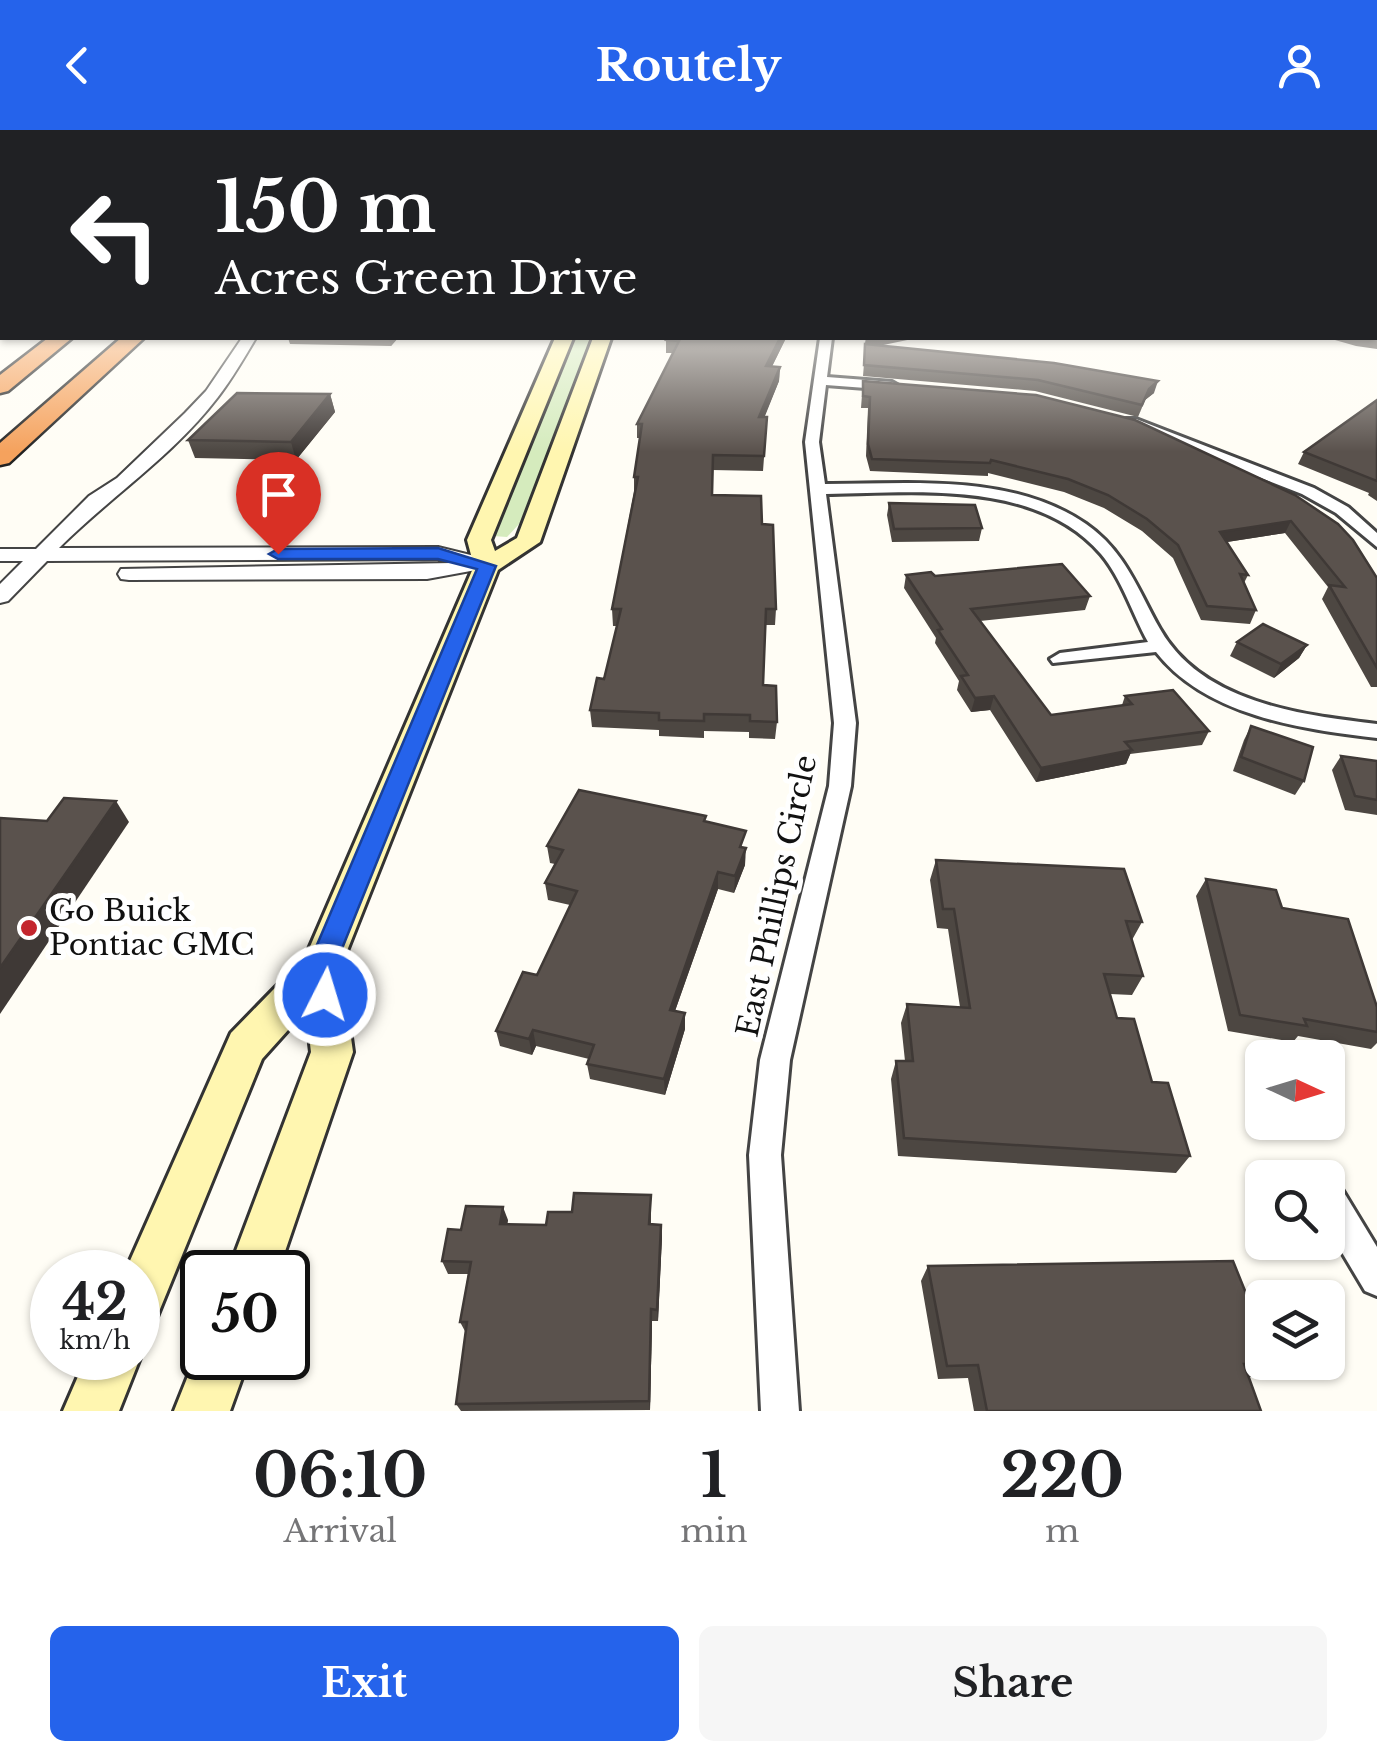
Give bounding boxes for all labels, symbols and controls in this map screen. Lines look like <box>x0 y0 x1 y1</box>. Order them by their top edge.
text: Routely <box>596 37 781 93</box>
icon: back <box>50 38 105 93</box>
icon: person <box>1272 38 1327 93</box>
text: 150 m <box>215 164 436 251</box>
icon: left <box>50 170 180 300</box>
text: Acres Green Drive <box>215 250 637 306</box>
pin <box>236 452 321 555</box>
icon: arrive <box>251 467 306 522</box>
street label: East Phillips Circle <box>729 752 824 1040</box>
place label: Go Buick Pontiac GMC <box>49 892 254 963</box>
marker: Go Buick Pontiac GMC <box>18 917 40 939</box>
position arrow <box>273 943 377 1047</box>
north arrow <box>1245 1040 1345 1140</box>
map controls <box>1245 1040 1345 1380</box>
button: search <box>1245 1160 1345 1260</box>
speed limit sign: 50 <box>180 1250 310 1380</box>
text: 42 <box>62 1271 128 1334</box>
button: layers <box>1245 1280 1345 1380</box>
text: km/h <box>60 1325 130 1356</box>
text: 06:10 <box>253 1439 427 1513</box>
text: 1 <box>701 1439 727 1513</box>
text: 220 <box>1001 1439 1124 1513</box>
text: Arrival <box>283 1511 397 1551</box>
text: min <box>680 1511 748 1551</box>
text: m <box>1045 1511 1079 1551</box>
button: Exit <box>50 1626 679 1741</box>
button: Share <box>699 1626 1327 1741</box>

